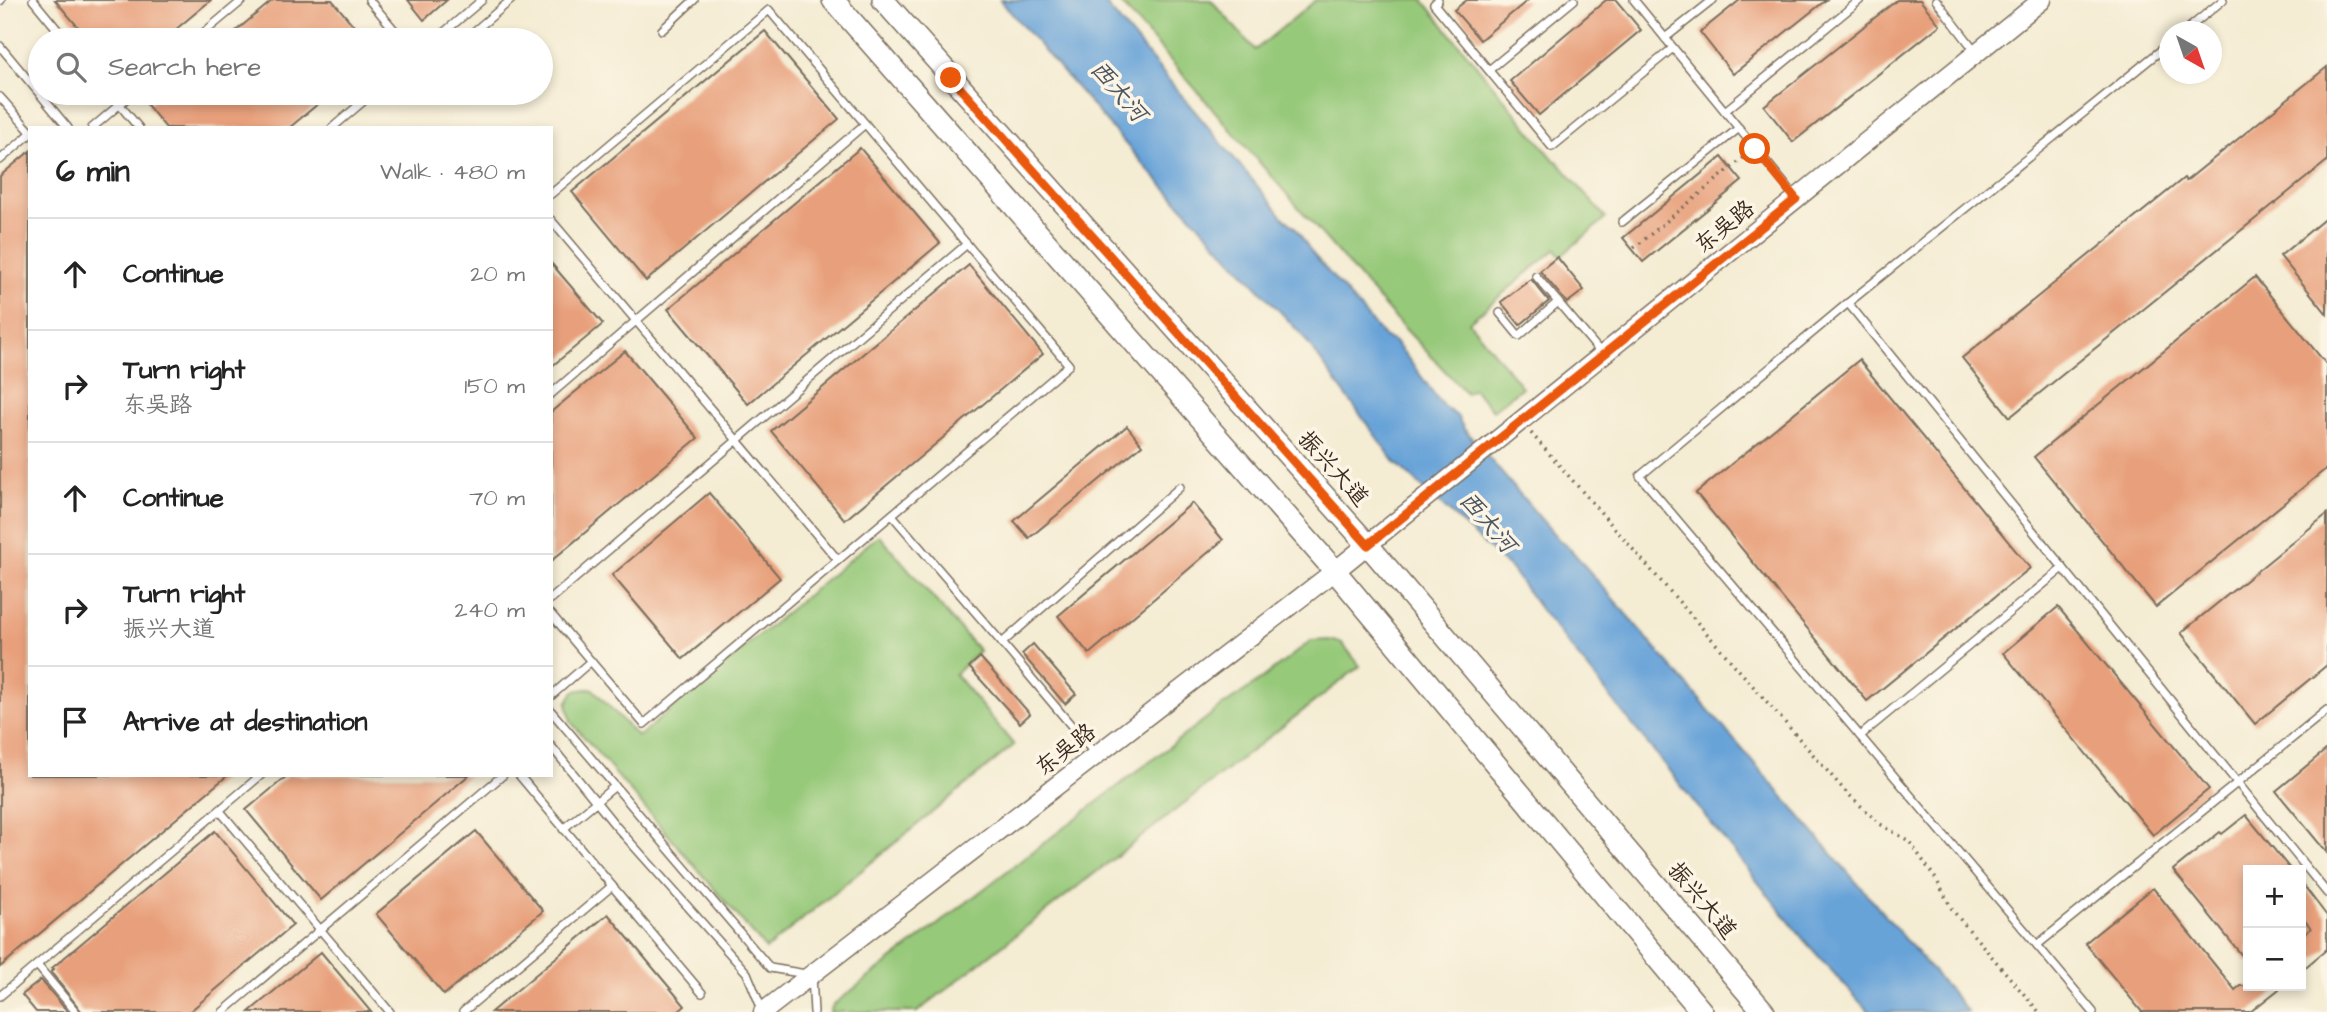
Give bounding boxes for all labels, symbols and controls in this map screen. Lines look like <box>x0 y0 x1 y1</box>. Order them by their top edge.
north arrow <box>2159 21 2222 84</box>
search box <box>28 28 553 105</box>
icon: search <box>52 48 90 86</box>
text: Search here <box>108 49 261 85</box>
water label: 西大河 <box>1082 53 1157 133</box>
route end <box>935 62 966 93</box>
route start <box>1739 133 1770 164</box>
text: 6 min <box>56 151 130 193</box>
text: Walk · 480 m <box>380 156 525 188</box>
street label: 东吴路 <box>1688 193 1762 261</box>
icon: ahead <box>56 255 94 293</box>
text: Continue <box>123 256 224 292</box>
text: 20 m <box>470 258 525 290</box>
text: Turn right <box>123 352 245 388</box>
icon: right <box>56 367 94 405</box>
text: 150 m <box>464 370 525 402</box>
text: 东吴路 <box>123 389 192 421</box>
street label: 振兴大道 <box>1291 424 1376 514</box>
icon: ahead <box>56 479 94 517</box>
text: Continue <box>123 480 224 516</box>
text: 70 m <box>469 482 525 514</box>
water label: 西大河 <box>1451 484 1526 564</box>
text: Turn right <box>123 576 245 612</box>
icon: right <box>56 591 94 629</box>
text: 240 m <box>455 594 525 626</box>
text: 振兴大道 <box>123 613 215 645</box>
icon: arrive <box>56 703 94 741</box>
text: Arrive at destination <box>123 704 368 740</box>
street label: 东吴路 <box>1029 716 1103 784</box>
street label: 振兴大道 <box>1660 855 1744 946</box>
map controls <box>2243 865 2306 991</box>
button: + <box>2243 865 2306 928</box>
button: − <box>2243 928 2306 991</box>

